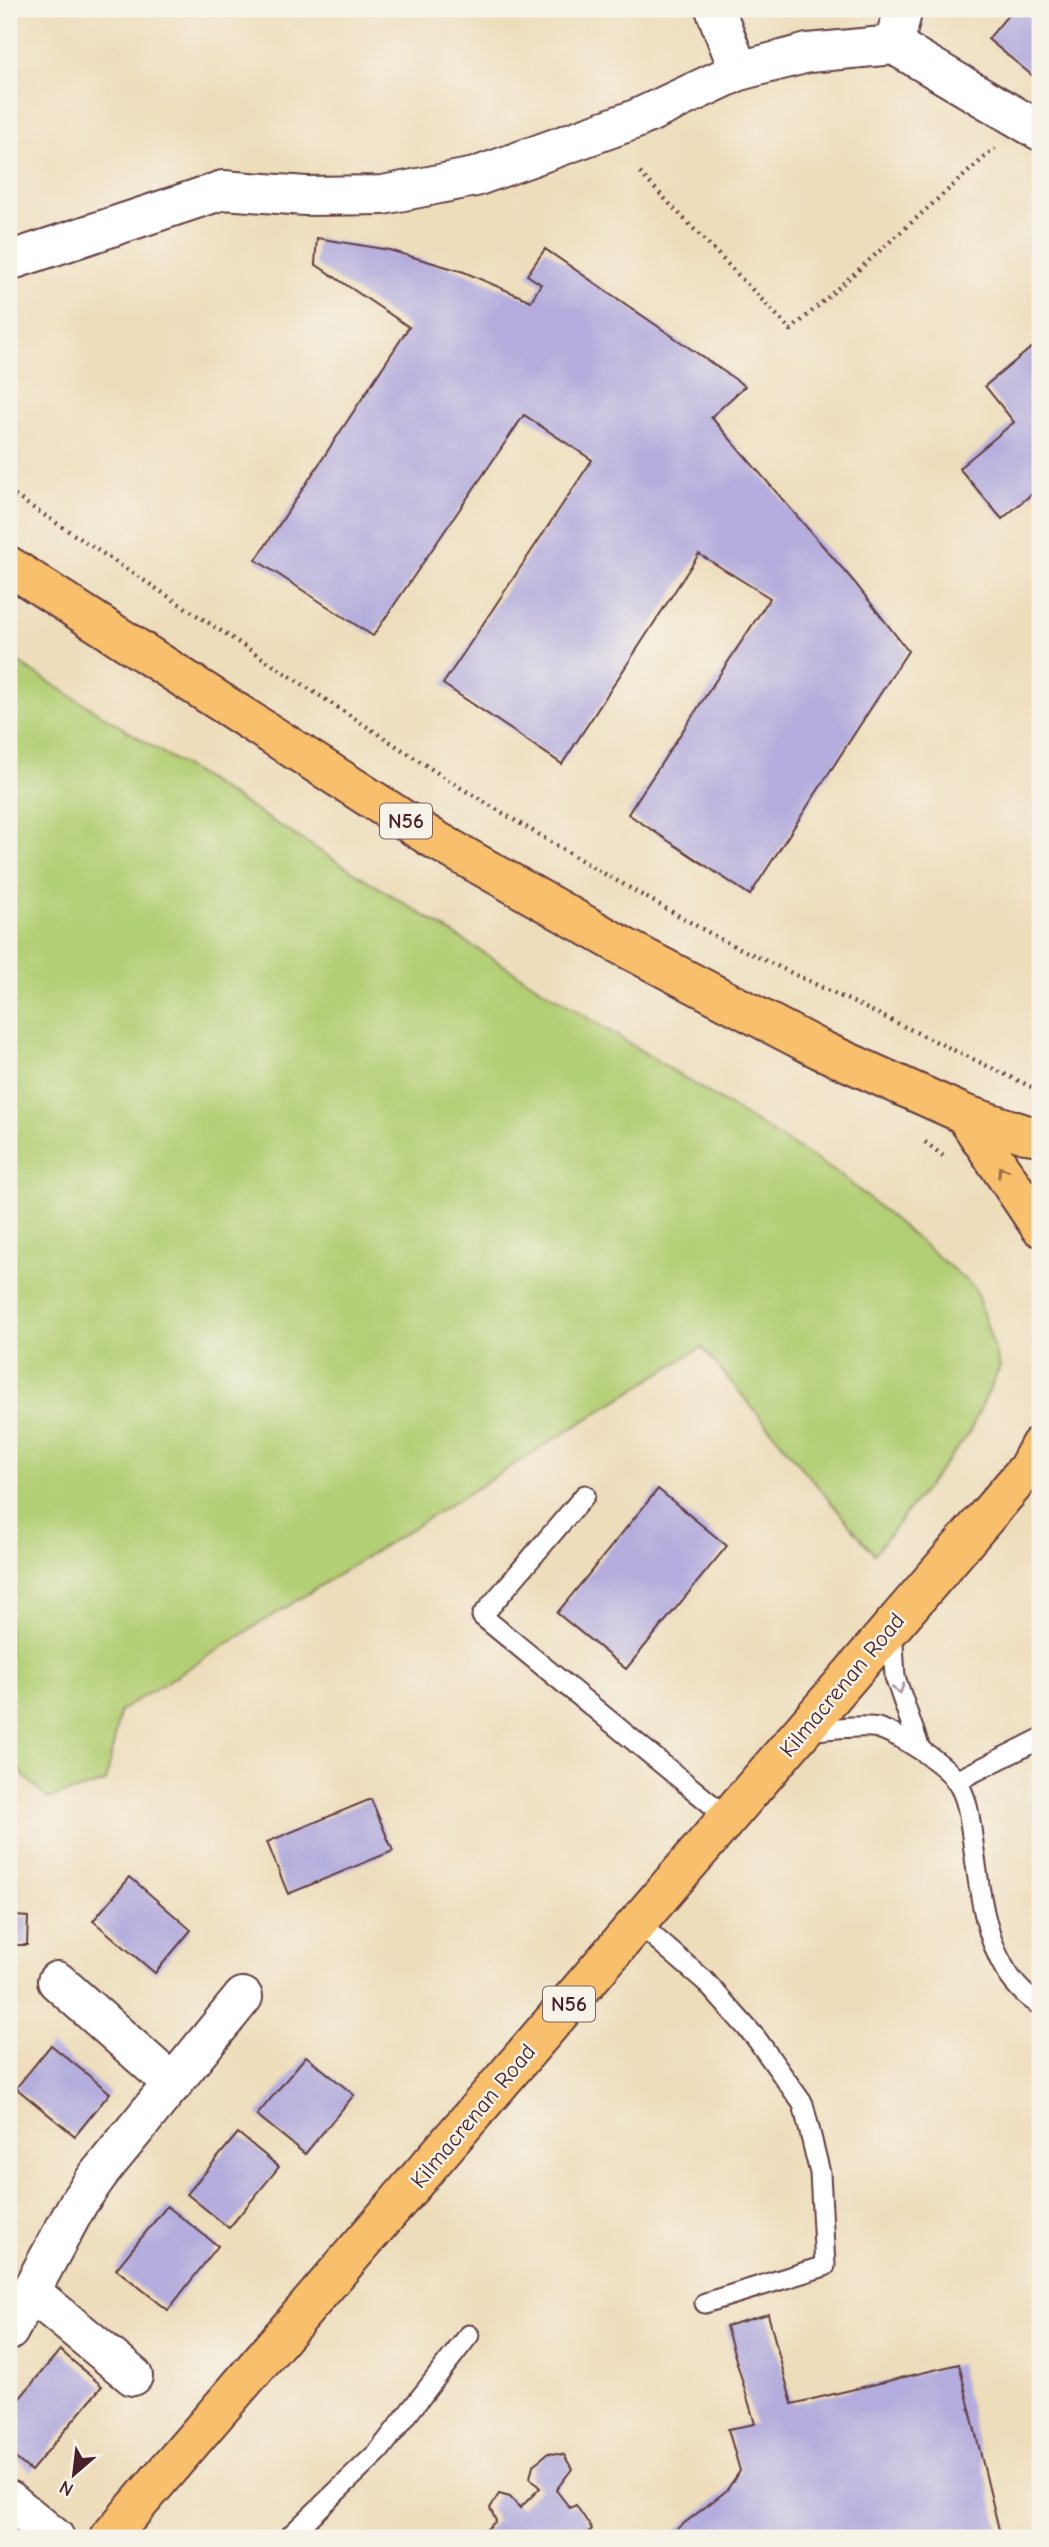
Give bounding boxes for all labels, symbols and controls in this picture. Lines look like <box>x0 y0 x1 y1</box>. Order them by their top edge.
road number: N56 <box>380 804 432 838</box>
one-way arrow <box>997 1165 1010 1178</box>
street label: Kilmacrenan Road <box>774 1607 910 1763</box>
one-way arrow <box>891 1683 906 1695</box>
road number: N56 <box>543 1986 595 2022</box>
street label: Kilmacrenan Road <box>405 2038 541 2194</box>
north arrow <box>38 2438 108 2508</box>
text: N <box>56 2476 77 2501</box>

